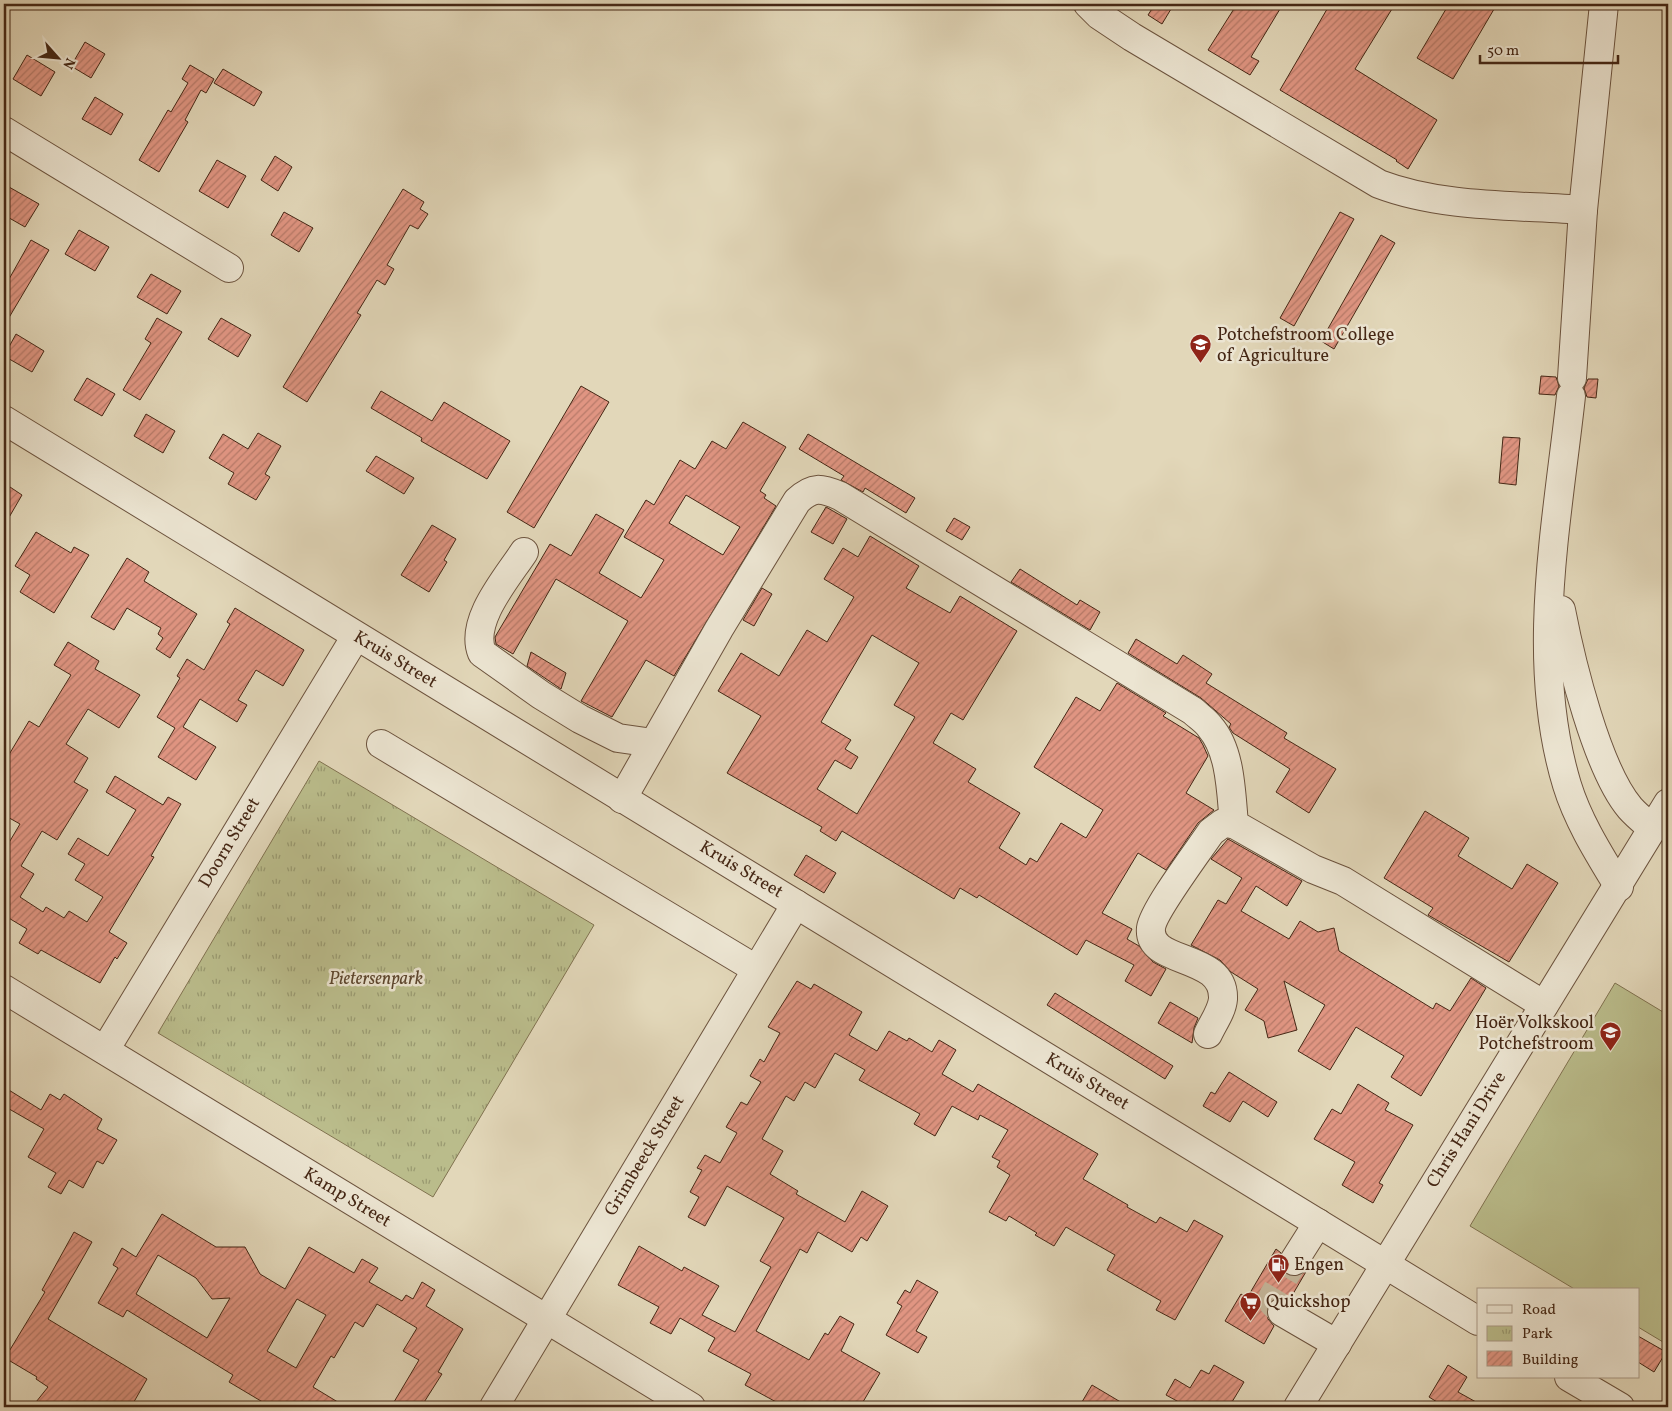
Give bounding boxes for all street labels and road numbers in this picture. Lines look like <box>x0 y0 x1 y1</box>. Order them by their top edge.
street label: Kruis Street <box>348 625 442 695</box>
street label: Doorn Street <box>193 793 267 893</box>
street label: Kruis Street <box>694 835 788 905</box>
street label: Kruis Street <box>1040 1047 1134 1117</box>
street label: Chris Hani Drive <box>1421 1067 1513 1193</box>
street label: Grimbeeck Street <box>599 1091 691 1221</box>
street label: Kamp Street <box>298 1162 396 1234</box>

